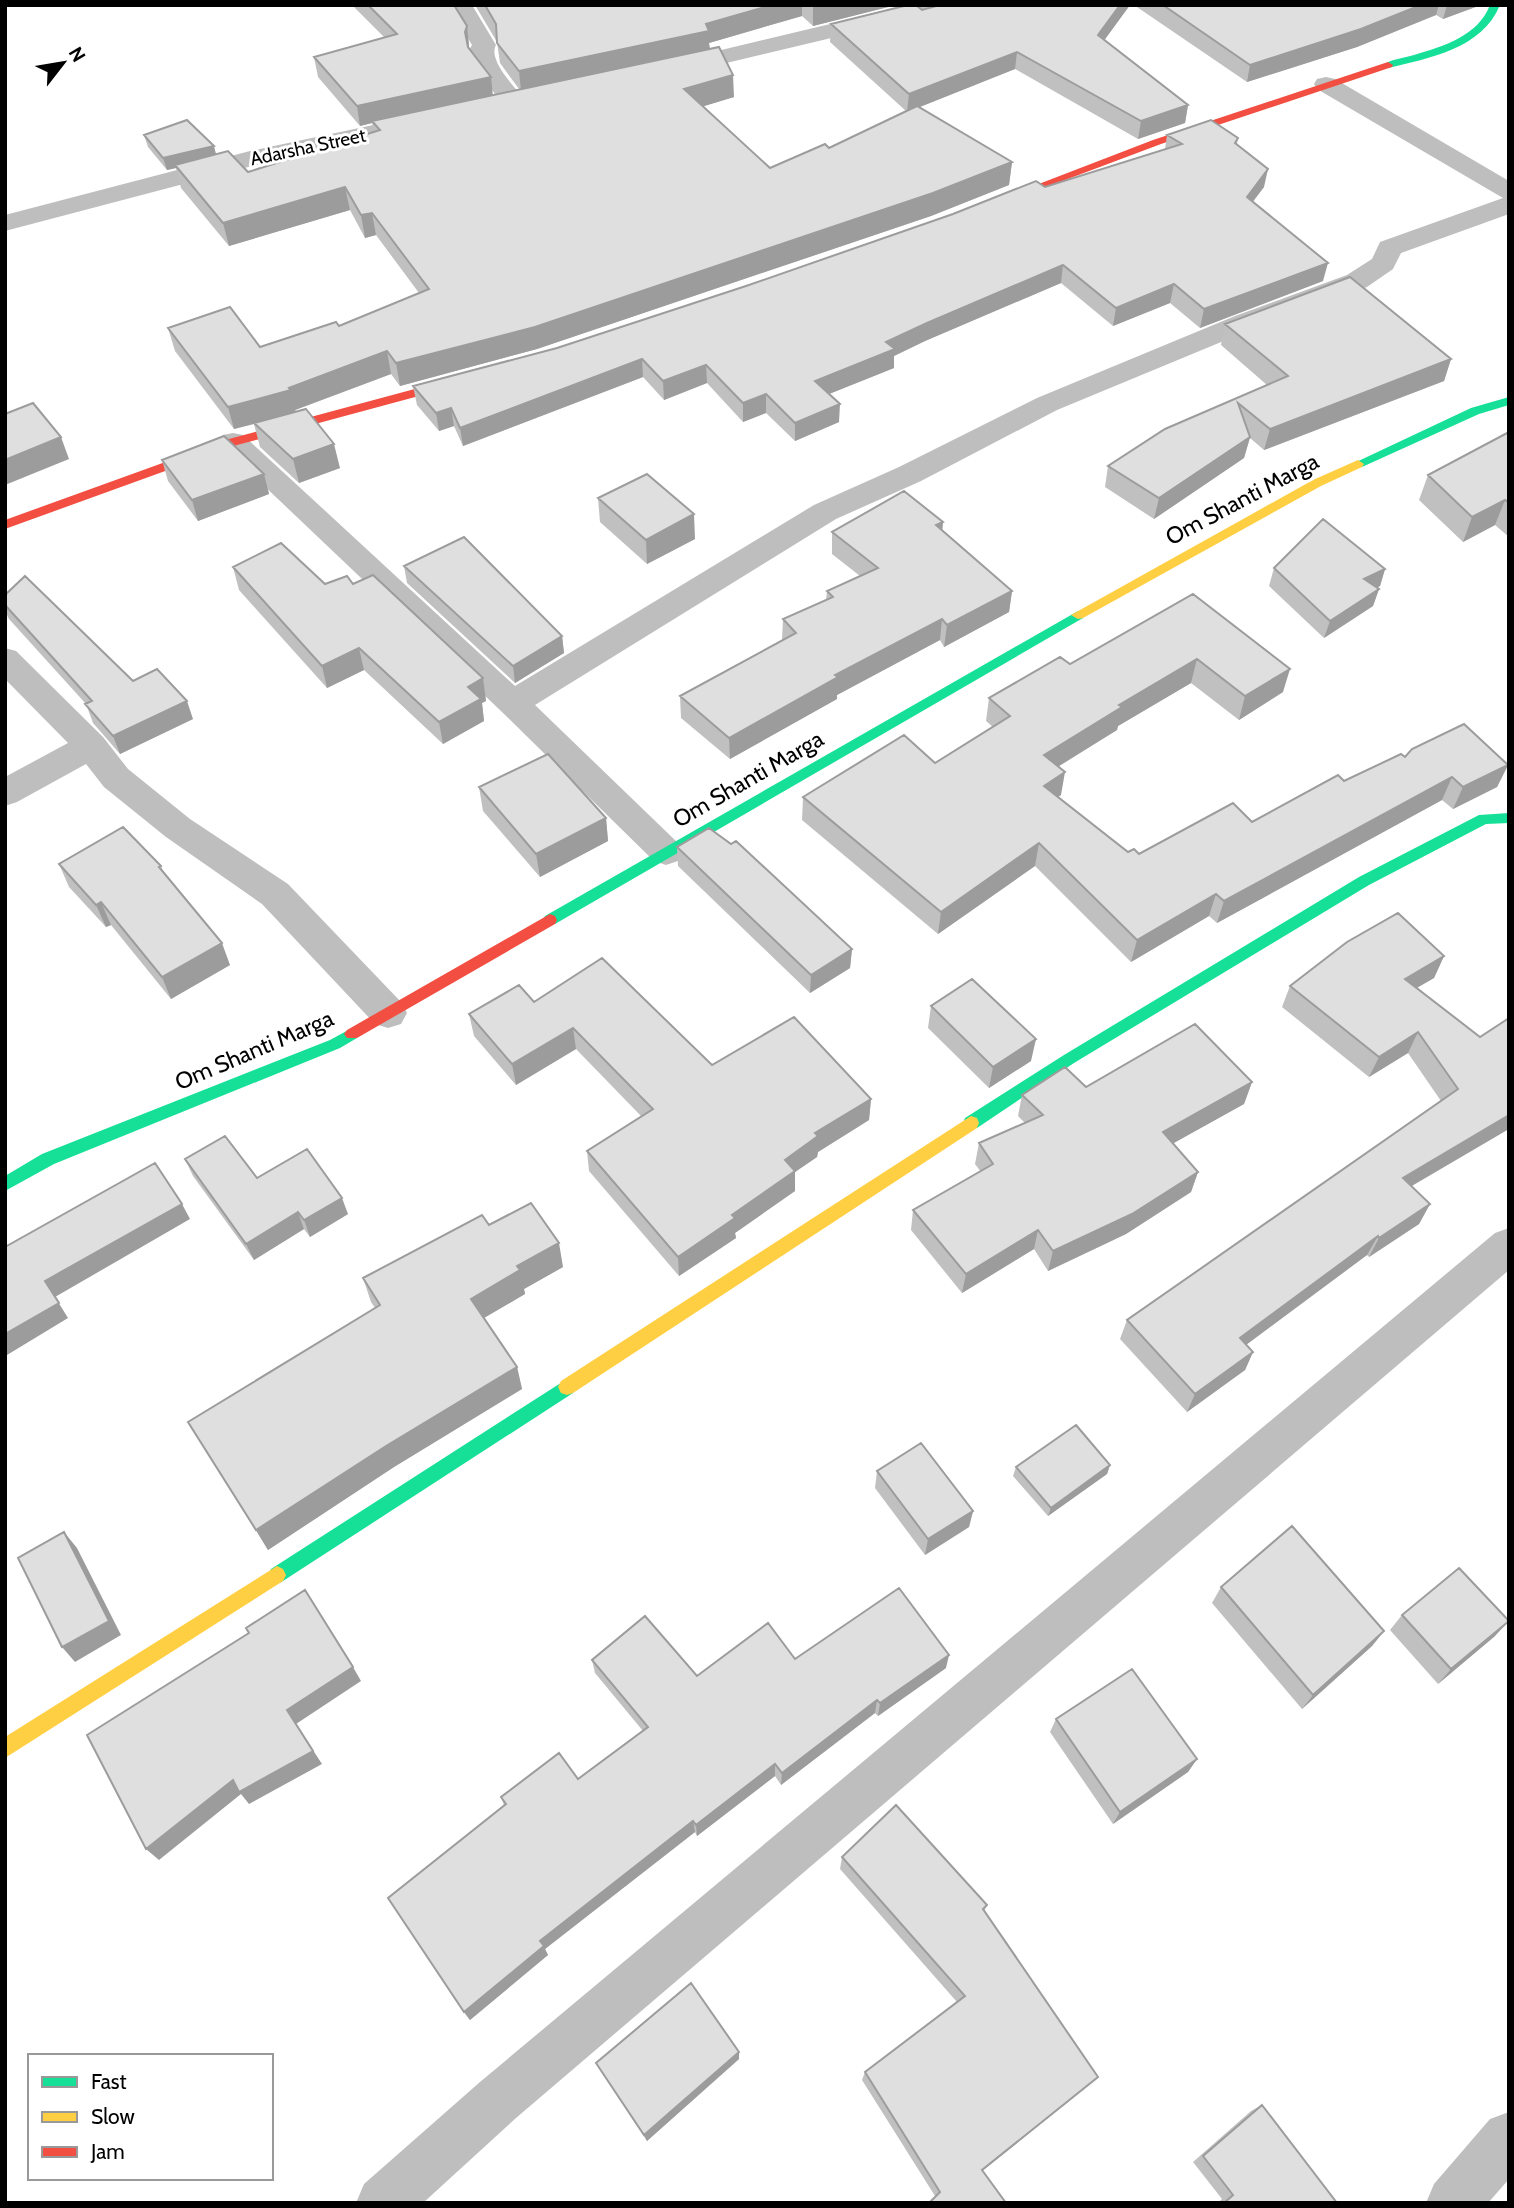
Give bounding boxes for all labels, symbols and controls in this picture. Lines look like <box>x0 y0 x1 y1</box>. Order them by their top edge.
north arrow <box>28 28 98 98</box>
text: N <box>64 43 90 66</box>
street label: Adarsha Street <box>248 123 368 170</box>
street label: Om Shanti Marga <box>1161 447 1323 551</box>
street label: Om Shanti Marga <box>668 725 828 833</box>
street label: Om Shanti Marga <box>171 1004 337 1096</box>
legend <box>28 2054 273 2180</box>
text: Fast <box>91 2069 127 2094</box>
text: Slow <box>91 2104 135 2129</box>
text: Jam <box>90 2139 125 2164</box>

